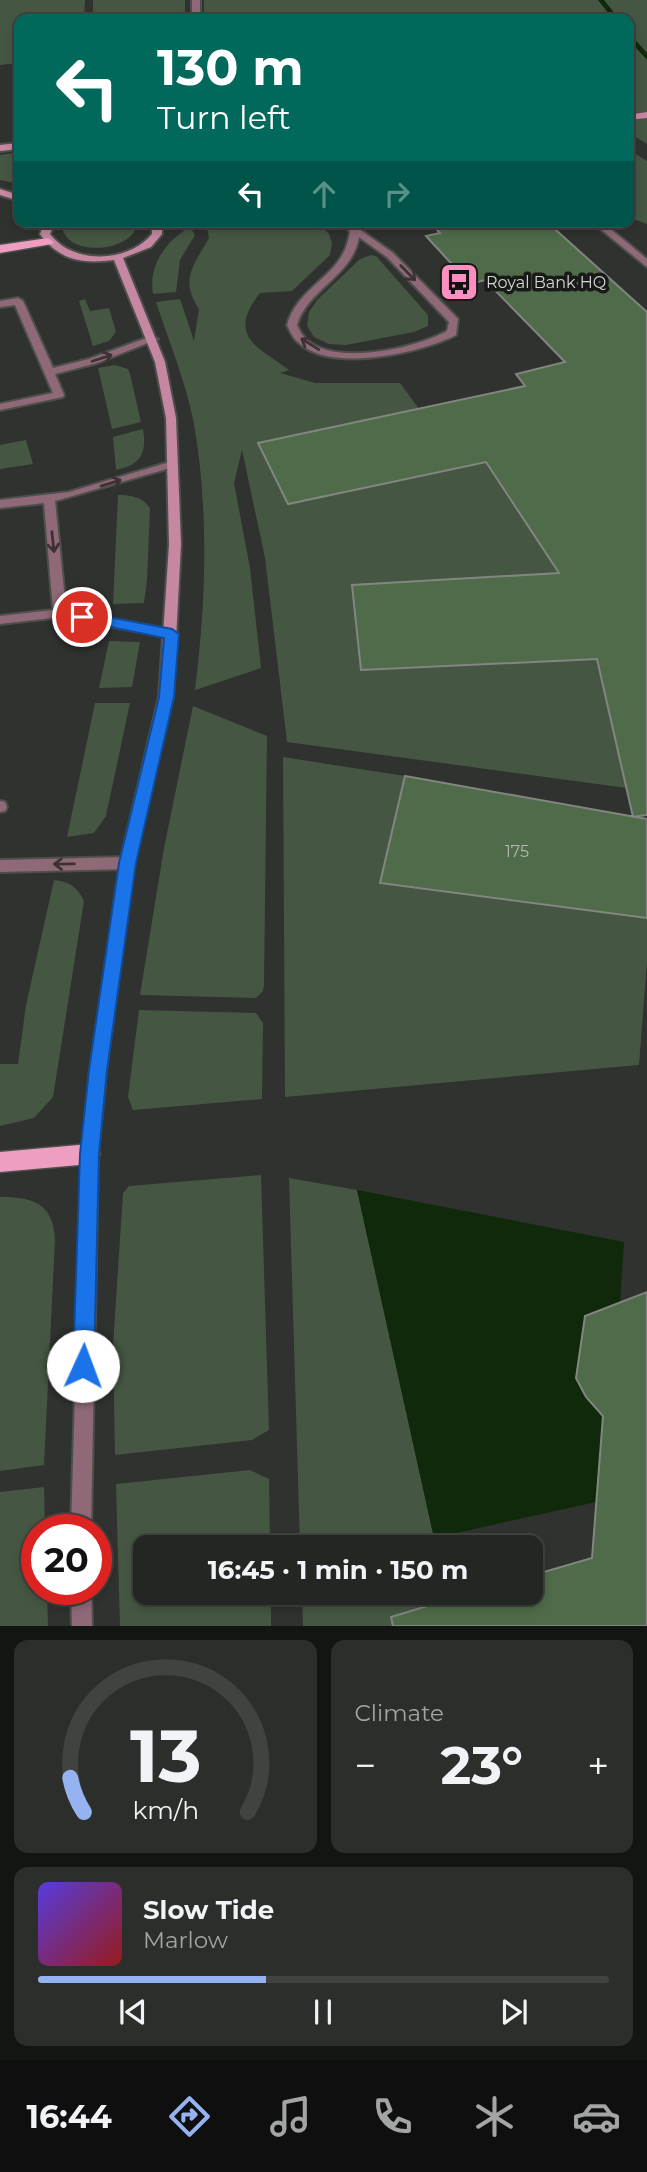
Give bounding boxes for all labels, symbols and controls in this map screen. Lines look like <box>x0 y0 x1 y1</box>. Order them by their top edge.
text: 130 m <box>157 38 304 97</box>
icon: left <box>42 42 133 133</box>
text: Turn left <box>157 98 291 137</box>
icon: left <box>232 175 270 213</box>
icon: ahead <box>305 175 343 213</box>
icon: right <box>378 175 416 213</box>
bus stop icon: Royal Bank HQ <box>438 261 480 303</box>
one-way arrow <box>399 265 416 282</box>
place label: Royal Bank HQ <box>486 273 607 292</box>
one-way arrow <box>300 336 320 350</box>
one-way arrow <box>91 351 113 363</box>
one-way arrow <box>100 475 122 488</box>
one-way arrow <box>47 530 60 553</box>
pin <box>52 587 112 647</box>
icon: arrive <box>63 598 101 636</box>
house number: 175 <box>505 842 529 861</box>
one-way arrow <box>52 858 75 871</box>
position arrow <box>46 1329 120 1403</box>
speed limit sign: 20 <box>21 1514 112 1605</box>
text: 16:45 · 1 min · 150 m <box>208 1554 468 1586</box>
text: Climate <box>355 1699 444 1727</box>
text: 13 <box>129 1713 201 1801</box>
text: 23° <box>441 1734 523 1797</box>
text: − <box>355 1742 376 1789</box>
text: + <box>587 1742 609 1789</box>
text: km/h <box>132 1795 199 1825</box>
text: Slow Tide <box>143 1894 274 1926</box>
text: Marlow <box>143 1926 228 1954</box>
icon: previous <box>114 1993 152 2031</box>
icon: pause <box>304 1993 342 2031</box>
icon: next <box>495 1993 533 2031</box>
icon: directions <box>165 2092 214 2141</box>
icon: music <box>266 2092 315 2141</box>
icon: phone <box>368 2092 417 2141</box>
icon: climate <box>470 2092 519 2141</box>
icon: car <box>572 2092 621 2141</box>
text: 16:44 <box>26 2097 112 2136</box>

